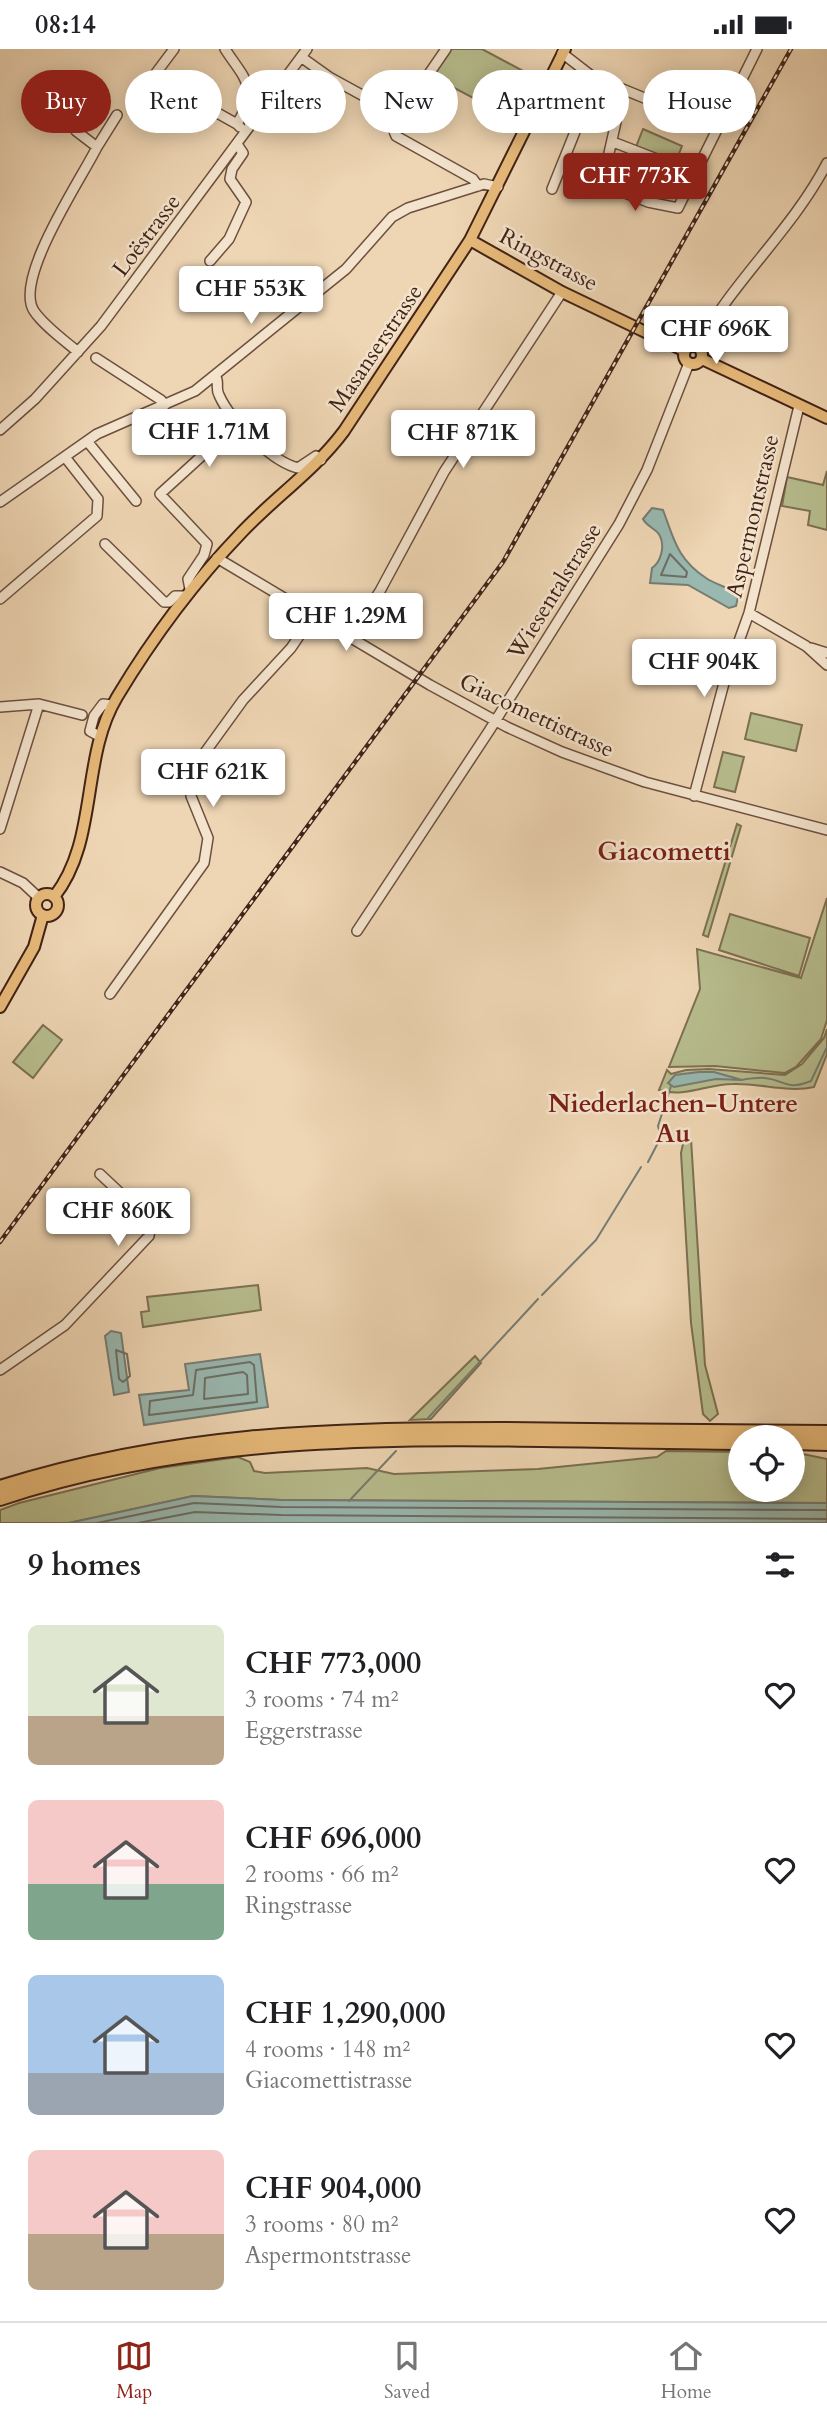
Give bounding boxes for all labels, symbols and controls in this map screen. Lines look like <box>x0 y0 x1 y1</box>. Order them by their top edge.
text: 08:14 <box>35 7 96 42</box>
chip: Buy <box>21 70 111 133</box>
chip: Rent <box>125 70 222 133</box>
chip: Filters <box>236 70 346 133</box>
chip: New <box>360 70 458 133</box>
chip: Apartment <box>472 70 629 133</box>
chip: House <box>643 70 756 133</box>
pin: CHF 773K <box>563 153 707 213</box>
text: CHF 773K <box>579 160 691 191</box>
street label: Loëstrasse <box>105 188 188 283</box>
street label: Ringstrasse <box>494 221 604 298</box>
pin: CHF 553K <box>179 267 323 326</box>
text: CHF 553K <box>195 273 307 304</box>
street label: Masanserstrasse <box>321 278 430 418</box>
pin: CHF 696K <box>644 307 788 366</box>
text: CHF 696K <box>660 313 772 344</box>
pin: CHF 1.71M <box>129 409 289 469</box>
pin: CHF 871K <box>391 411 535 470</box>
text: CHF 1.71M <box>148 416 270 447</box>
text: CHF 871K <box>407 417 519 448</box>
street label: Aspermontstrasse <box>719 432 786 601</box>
street label: Wiesentalstrasse <box>499 517 609 666</box>
pin: CHF 1.29M <box>266 593 426 653</box>
text: CHF 1.29M <box>285 600 407 631</box>
pin: CHF 904K <box>632 639 776 699</box>
text: CHF 904K <box>648 646 760 677</box>
street label: Giacomettistrasse <box>454 666 619 765</box>
pin: CHF 621K <box>141 749 285 809</box>
text: CHF 621K <box>157 756 269 787</box>
district label: Giacometti <box>597 834 731 869</box>
district label: Niederlachen-Untere Au <box>548 1086 798 1151</box>
pin: CHF 860K <box>46 1189 190 1248</box>
text: CHF 860K <box>62 1195 174 1226</box>
map controls <box>728 1425 805 1502</box>
button: locate <box>728 1425 805 1502</box>
text: 9 homes <box>28 1545 141 1586</box>
icon: filters <box>761 1546 799 1584</box>
text: CHF 773,000 <box>245 1643 421 1684</box>
icon: home <box>84 1653 168 1737</box>
icon: heart <box>761 1676 799 1714</box>
text: 3 rooms · 74 m² <box>245 1684 398 1715</box>
text: Eggerstrasse <box>245 1715 363 1746</box>
text: CHF 696,000 <box>245 1818 421 1859</box>
icon: home <box>84 1828 168 1912</box>
icon: heart <box>761 1851 799 1889</box>
text: 2 rooms · 66 m² <box>245 1859 398 1890</box>
text: Ringstrasse <box>245 1890 353 1921</box>
text: CHF 1,290,000 <box>245 1993 446 2034</box>
icon: home <box>84 2003 168 2087</box>
icon: heart <box>761 2026 799 2064</box>
text: 4 rooms · 148 m² <box>245 2034 410 2065</box>
text: Giacomettistrasse <box>245 2065 413 2096</box>
text: CHF 904,000 <box>245 2168 421 2209</box>
icon: home <box>84 2178 168 2262</box>
icon: heart <box>761 2201 799 2239</box>
text: 3 rooms · 80 m² <box>245 2209 398 2240</box>
text: Aspermontstrasse <box>245 2240 411 2271</box>
tab: Map <box>115 2337 153 2405</box>
tab: Saved <box>384 2337 430 2405</box>
tab: Home <box>661 2337 712 2405</box>

